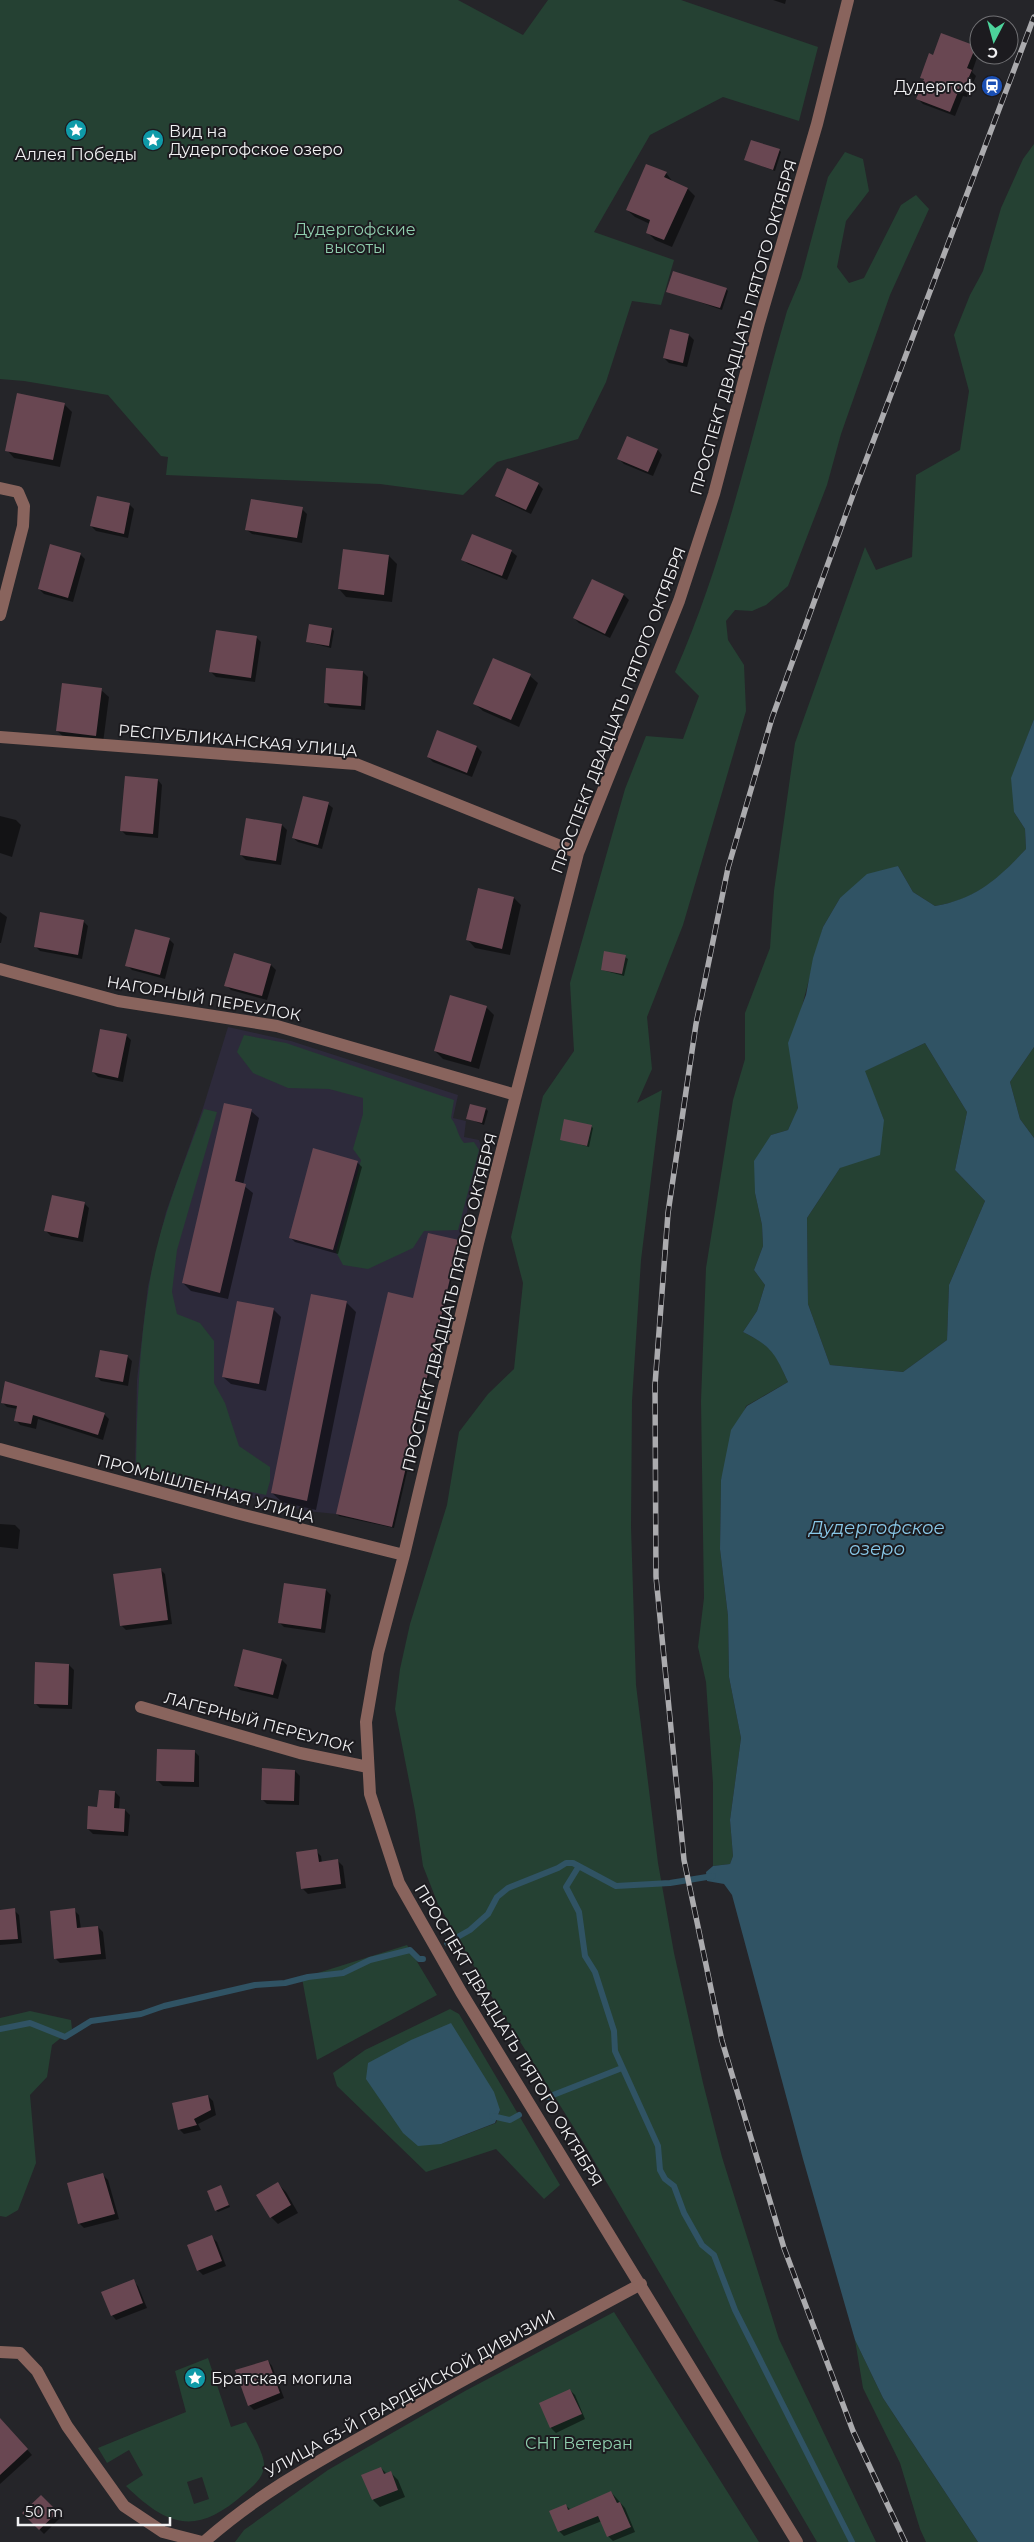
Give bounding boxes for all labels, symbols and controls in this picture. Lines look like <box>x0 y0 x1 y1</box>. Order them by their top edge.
north arrow <box>969 15 1019 65</box>
text: С <box>987 43 999 62</box>
station icon: Дудергоф <box>980 74 1004 98</box>
place label: Дудергоф <box>894 77 976 96</box>
place icon: Аллея Победы <box>64 118 88 142</box>
place label: Вид на Дудергофское озеро <box>169 122 343 159</box>
place icon: Вид на Дудергофское озеро <box>141 128 165 152</box>
place label: Аллея Победы <box>15 145 137 164</box>
street label: ПРОСПЕКТ ДВАДЦАТЬ ПЯТОГО ОКТЯБРЯ <box>686 157 801 497</box>
park label: Дудергофские высоты <box>294 220 416 257</box>
street label: ПРОСПЕКТ ДВАДЦАТЬ ПЯТОГО ОКТЯБРЯ <box>547 544 690 876</box>
street label: РЕСПУБЛИКАНСКАЯ УЛИЦА <box>117 721 359 760</box>
street label: НАГОРНЫЙ ПЕРЕУЛОК <box>105 972 303 1025</box>
street label: ПРОСПЕКТ ДВАДЦАТЬ ПЯТОГО ОКТЯБРЯ <box>398 1131 501 1474</box>
street label: ПРОМЫШЛЕННАЯ УЛИЦА <box>95 1450 317 1527</box>
water label: Дудергофское озеро <box>807 1517 945 1560</box>
street label: ЛАГЕРНЫЙ ПЕРЕУЛОК <box>162 1688 355 1757</box>
street label: ПРОСПЕКТ ДВАДЦАТЬ ПЯТОГО ОКТЯБРЯ <box>411 1881 606 2190</box>
street label: УЛИЦА 63-Й ГВАРДЕЙСКОЙ ДИВИЗИИ <box>262 2305 559 2481</box>
place icon: Братская могила <box>183 2366 207 2390</box>
place label: Братская могила <box>211 2369 352 2388</box>
park label: СНТ Ветеран <box>525 2434 633 2453</box>
scale bar <box>18 2494 170 2526</box>
text: 50 m <box>25 2502 63 2521</box>

